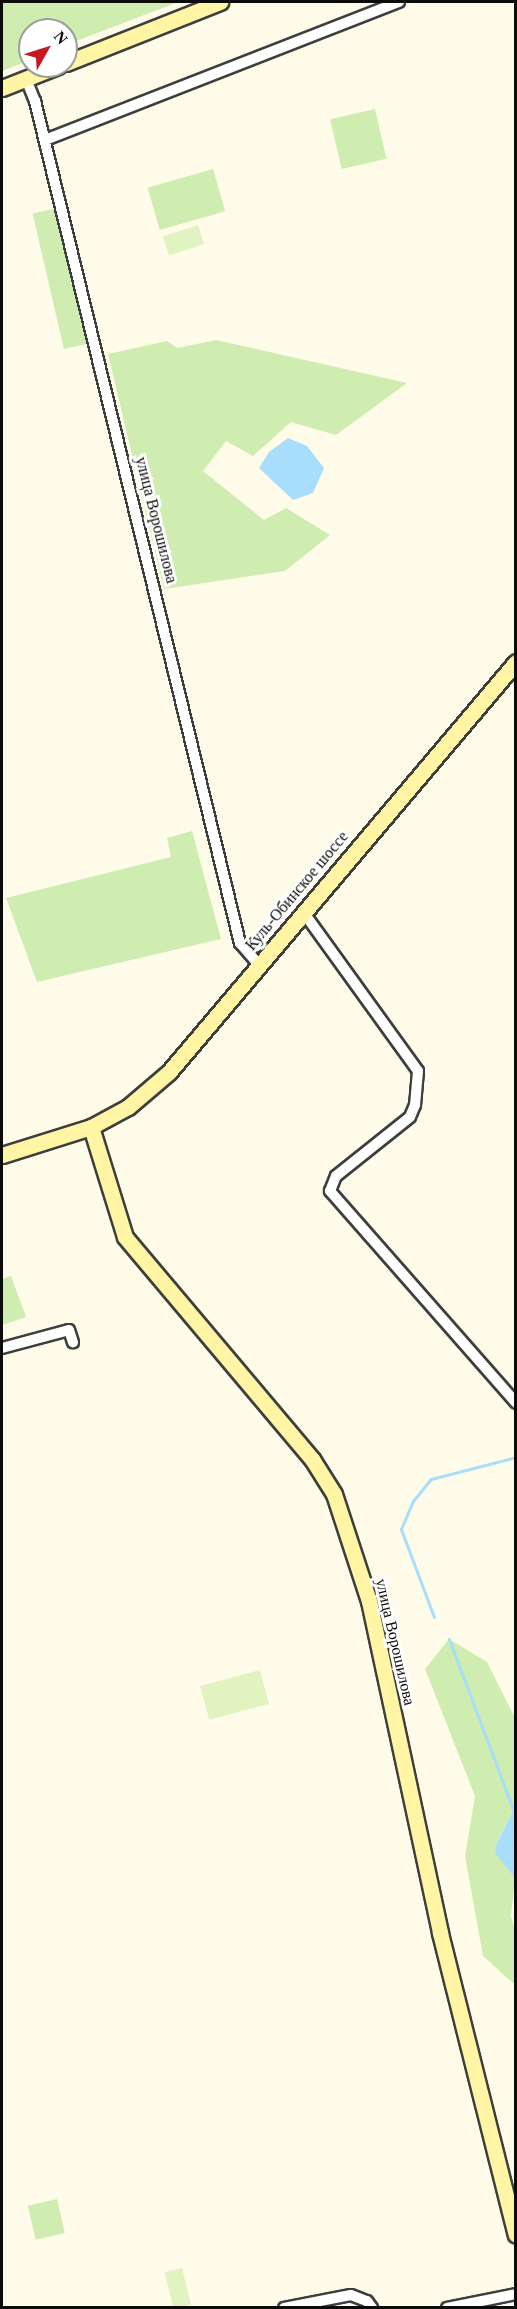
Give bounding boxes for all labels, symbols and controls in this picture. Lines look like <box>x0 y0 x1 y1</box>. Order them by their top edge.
north arrow <box>18 18 78 78</box>
text: N <box>51 28 71 47</box>
street label: улица Ворошилова <box>131 455 181 585</box>
street label: Куль-Обинское шоссе <box>242 827 352 955</box>
street label: улица Ворошилова <box>371 1577 419 1707</box>

